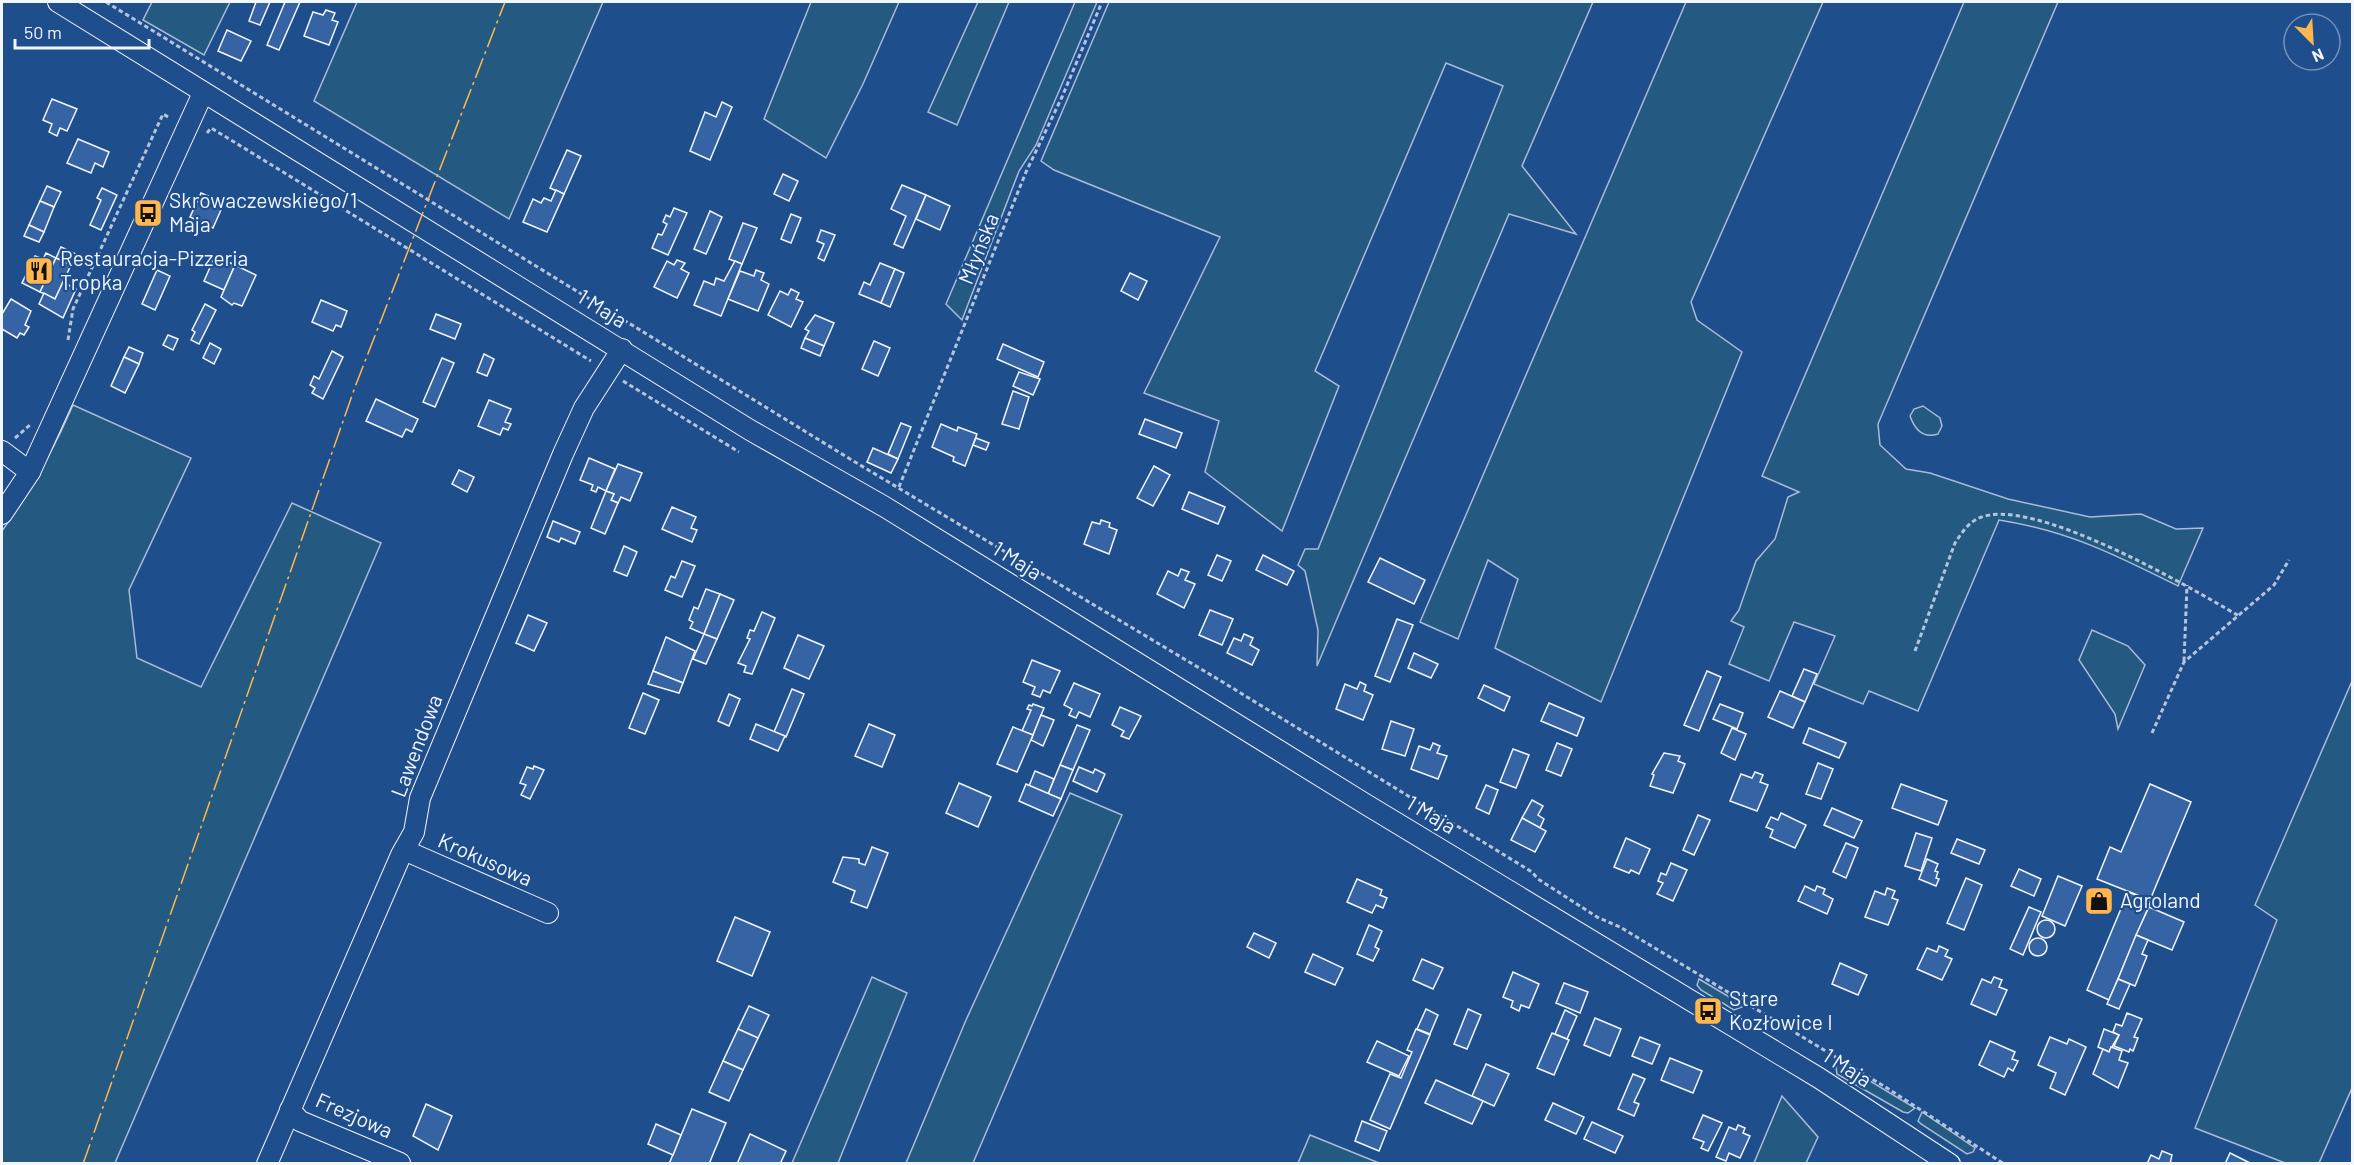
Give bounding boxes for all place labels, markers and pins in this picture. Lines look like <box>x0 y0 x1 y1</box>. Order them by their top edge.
place label: Skrowaczewskiego/1 Maja <box>169 187 357 236</box>
bus stop icon: Skrowaczewskiego/1 Maja <box>132 197 164 229</box>
place label: Restauracja-Pizzeria Tropka <box>60 245 248 294</box>
restaurant icon: Restauracja-Pizzeria Tropka <box>23 255 55 287</box>
shop icon: Agroland <box>2083 885 2115 917</box>
place label: Agroland <box>2120 887 2201 912</box>
place label: Stare Kozłowice I <box>1729 985 1833 1034</box>
bus stop icon: Stare Kozłowice I <box>1692 995 1724 1027</box>

